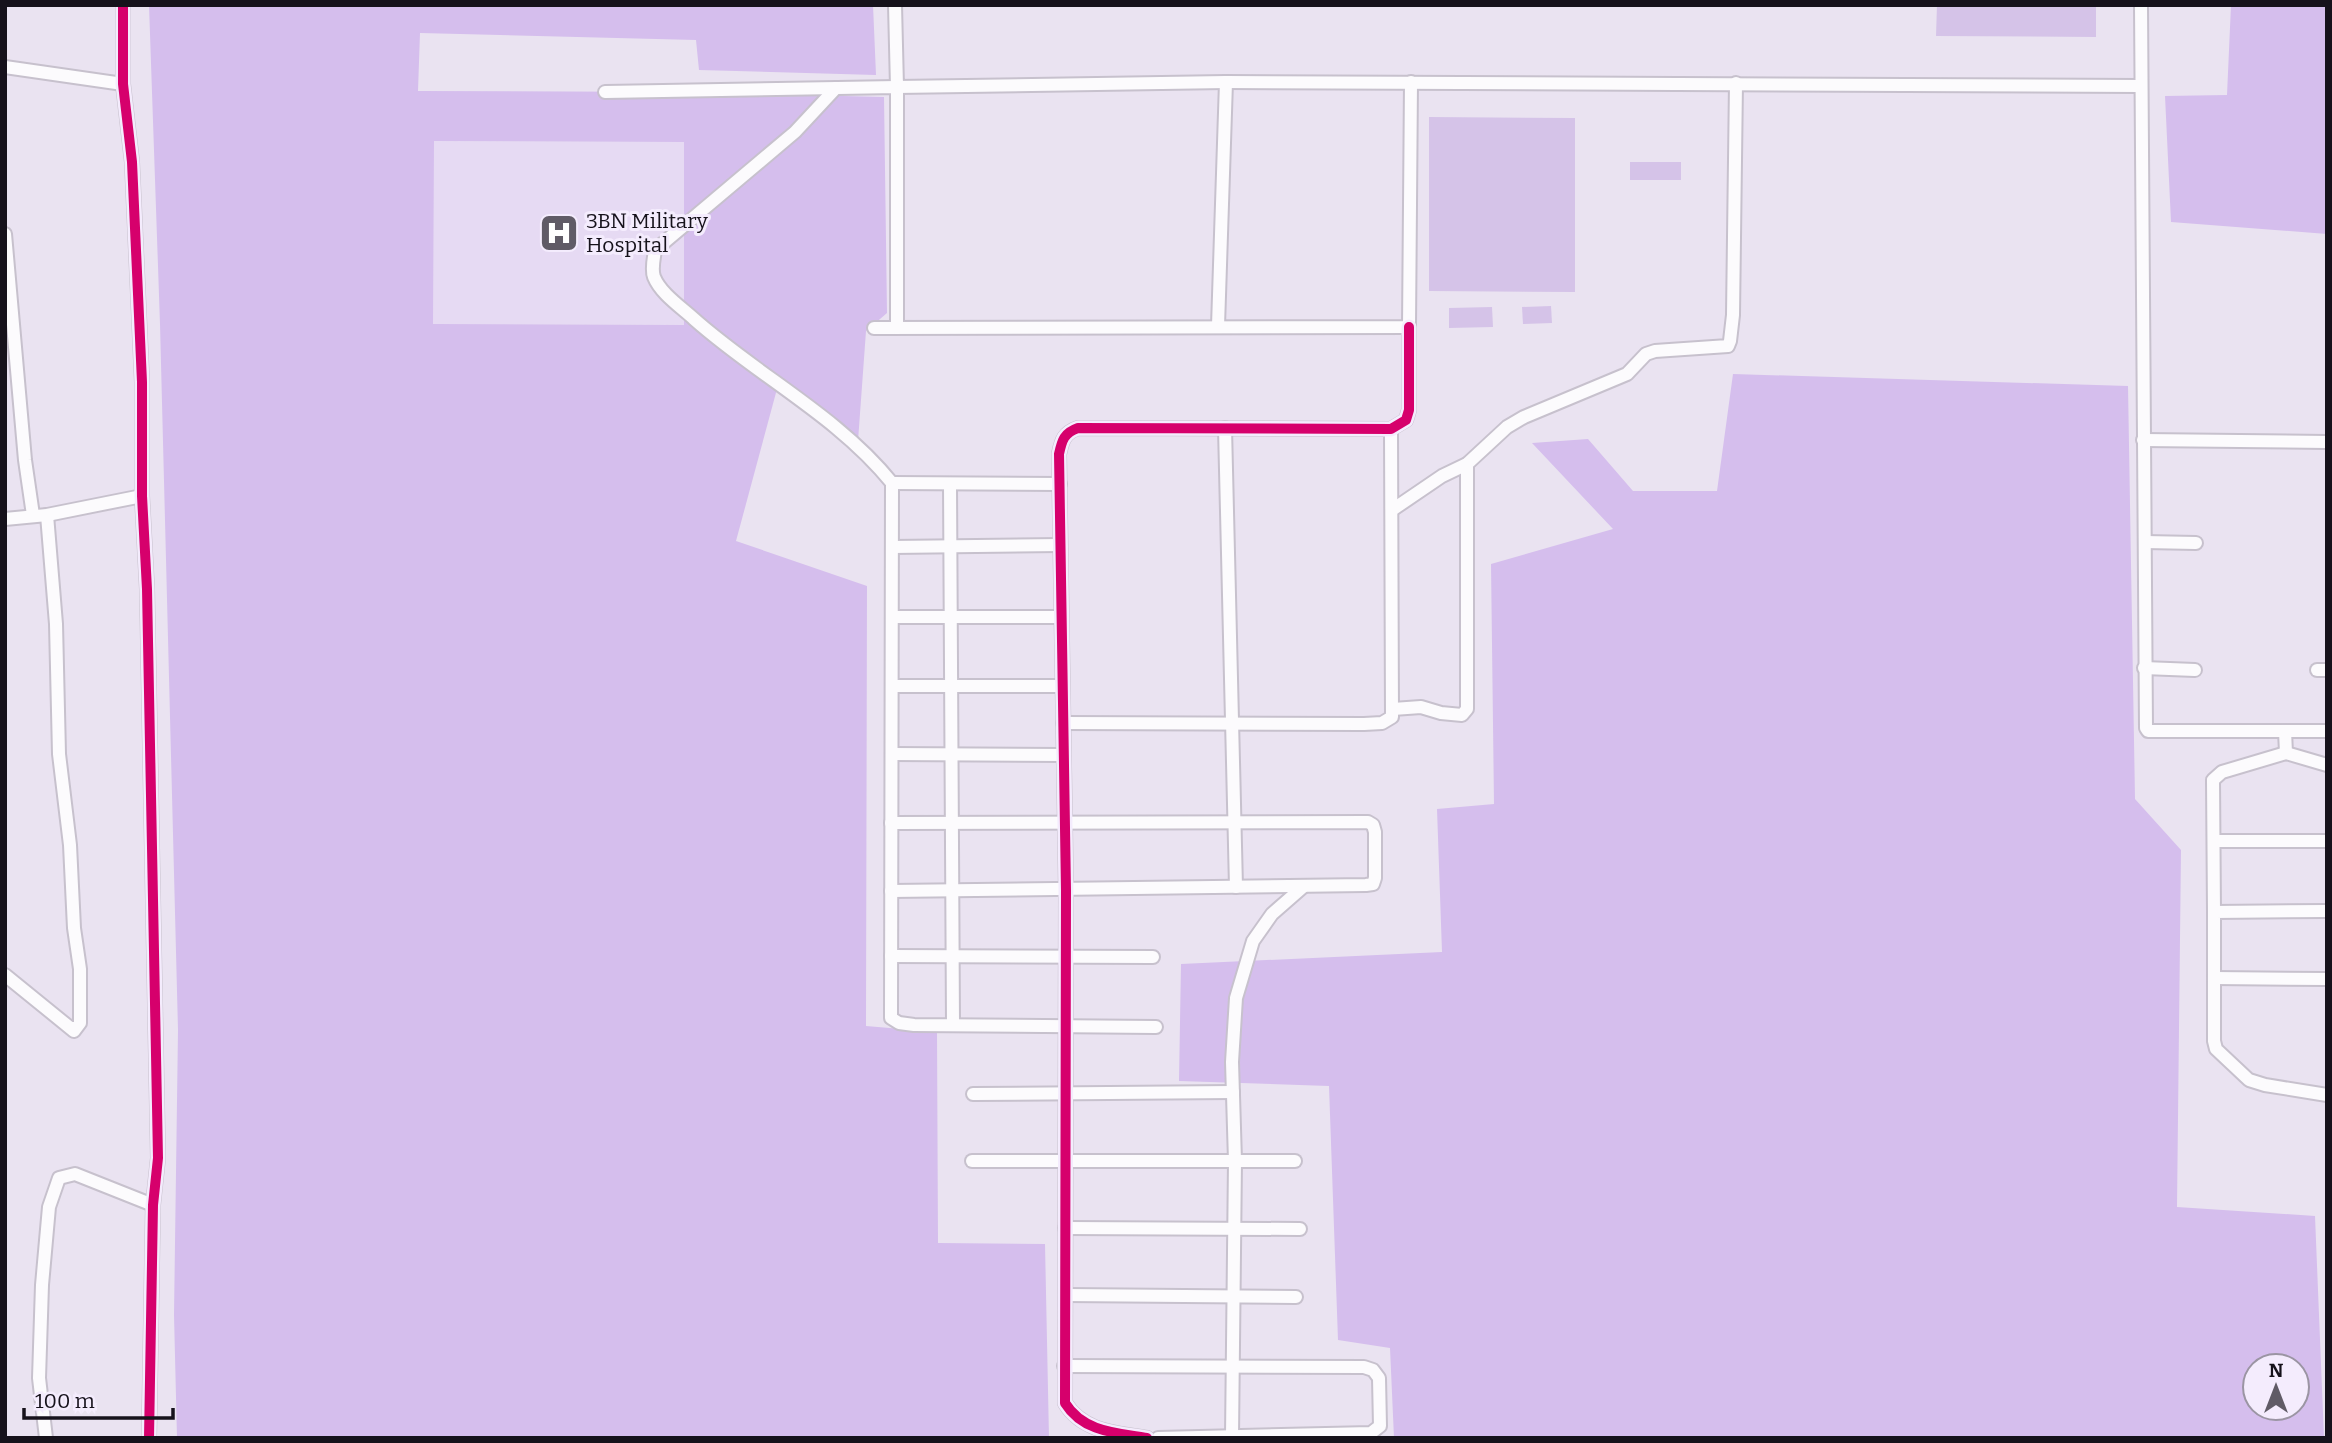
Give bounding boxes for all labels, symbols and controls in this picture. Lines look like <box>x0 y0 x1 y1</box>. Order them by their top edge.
place label: 3BN Military Hospital <box>586 208 709 258</box>
hospital icon: 3BN Military Hospital <box>538 212 580 254</box>
north arrow <box>2241 1352 2311 1422</box>
text: N <box>2269 1359 2284 1382</box>
scale bar <box>24 1376 173 1420</box>
text: 100 m <box>35 1388 95 1414</box>

